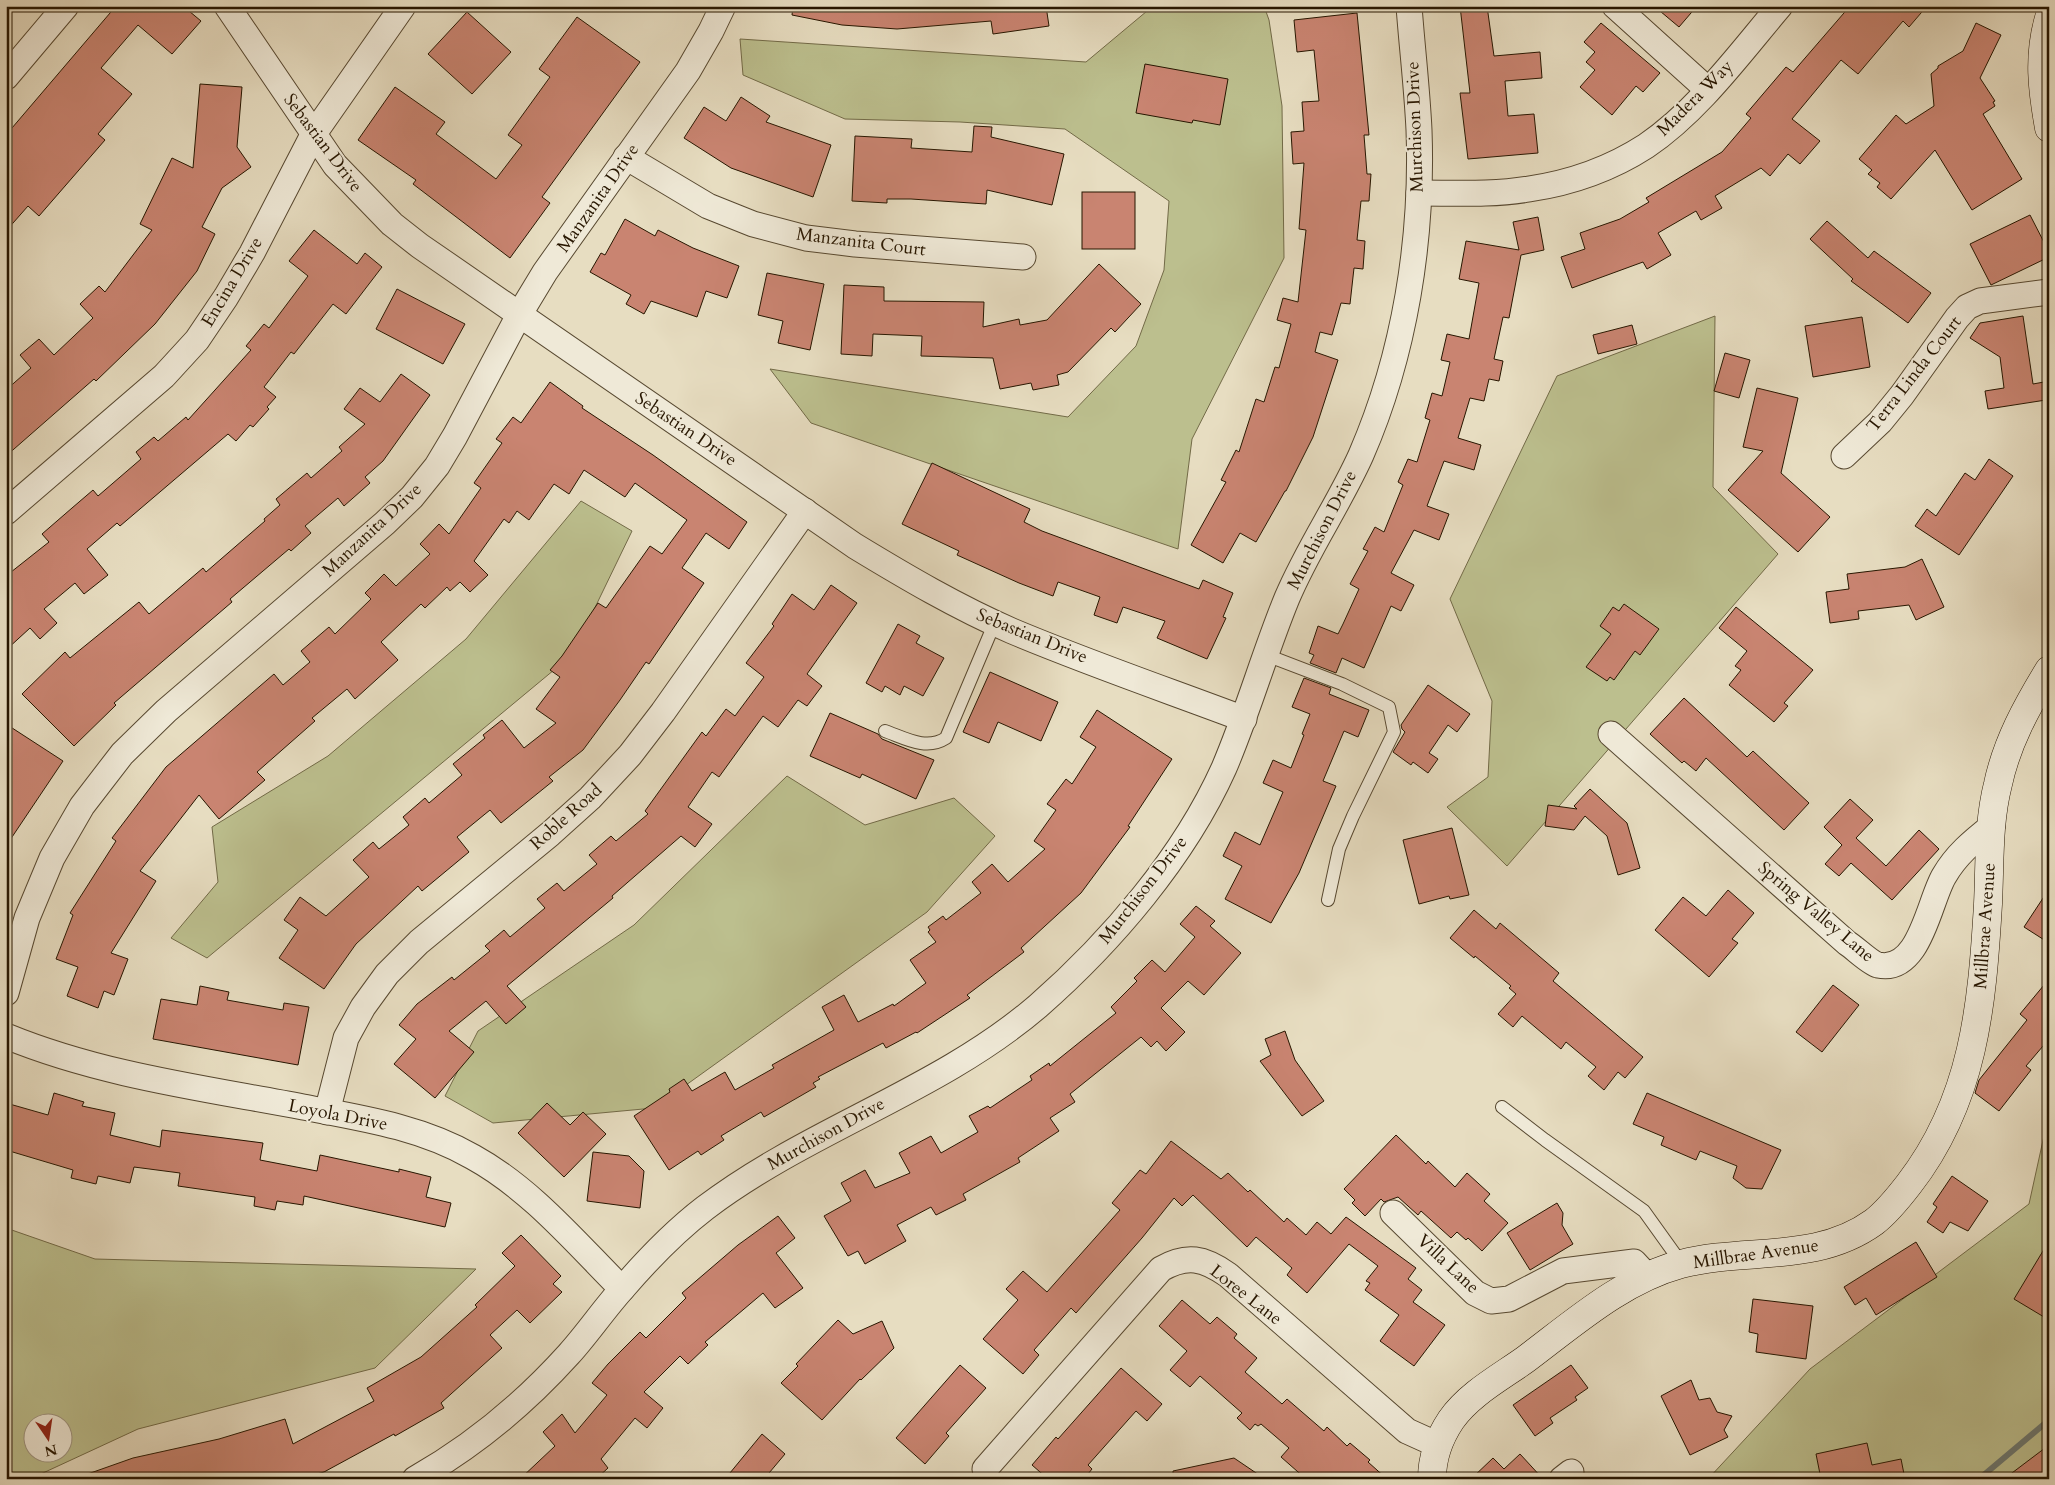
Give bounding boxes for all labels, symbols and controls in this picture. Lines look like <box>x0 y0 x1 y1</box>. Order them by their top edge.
street label: Madera Way <box>1651 54 1739 142</box>
street label: Murchison Drive <box>1400 61 1430 193</box>
street label: Sebastian Drive <box>278 88 368 198</box>
street label: Manzanita Drive <box>551 138 645 258</box>
street label: Manzanita Court <box>795 222 927 262</box>
street label: Encina Drive <box>195 232 269 332</box>
street label: Terra Linda Court <box>1861 310 1967 437</box>
street label: Sebastian Drive <box>630 386 742 472</box>
street label: Murchison Drive <box>1281 466 1363 594</box>
street label: Manzanita Drive <box>317 477 427 583</box>
street label: Sebastian Drive <box>973 602 1091 670</box>
street label: Roble Road <box>525 778 608 856</box>
street label: Murchison Drive <box>1093 831 1193 949</box>
street label: Spring Valley Lane <box>1752 856 1880 968</box>
street label: Millbrae Avenue <box>1968 862 2002 990</box>
street label: Murchison Drive <box>763 1091 889 1177</box>
street label: Loyola Drive <box>286 1093 390 1137</box>
street label: Villa Lane <box>1411 1229 1485 1299</box>
street label: Millbrae Avenue <box>1692 1233 1820 1275</box>
street label: Loree Lane <box>1205 1259 1287 1331</box>
north arrow <box>22 1412 72 1462</box>
text: N <box>43 1440 59 1461</box>

